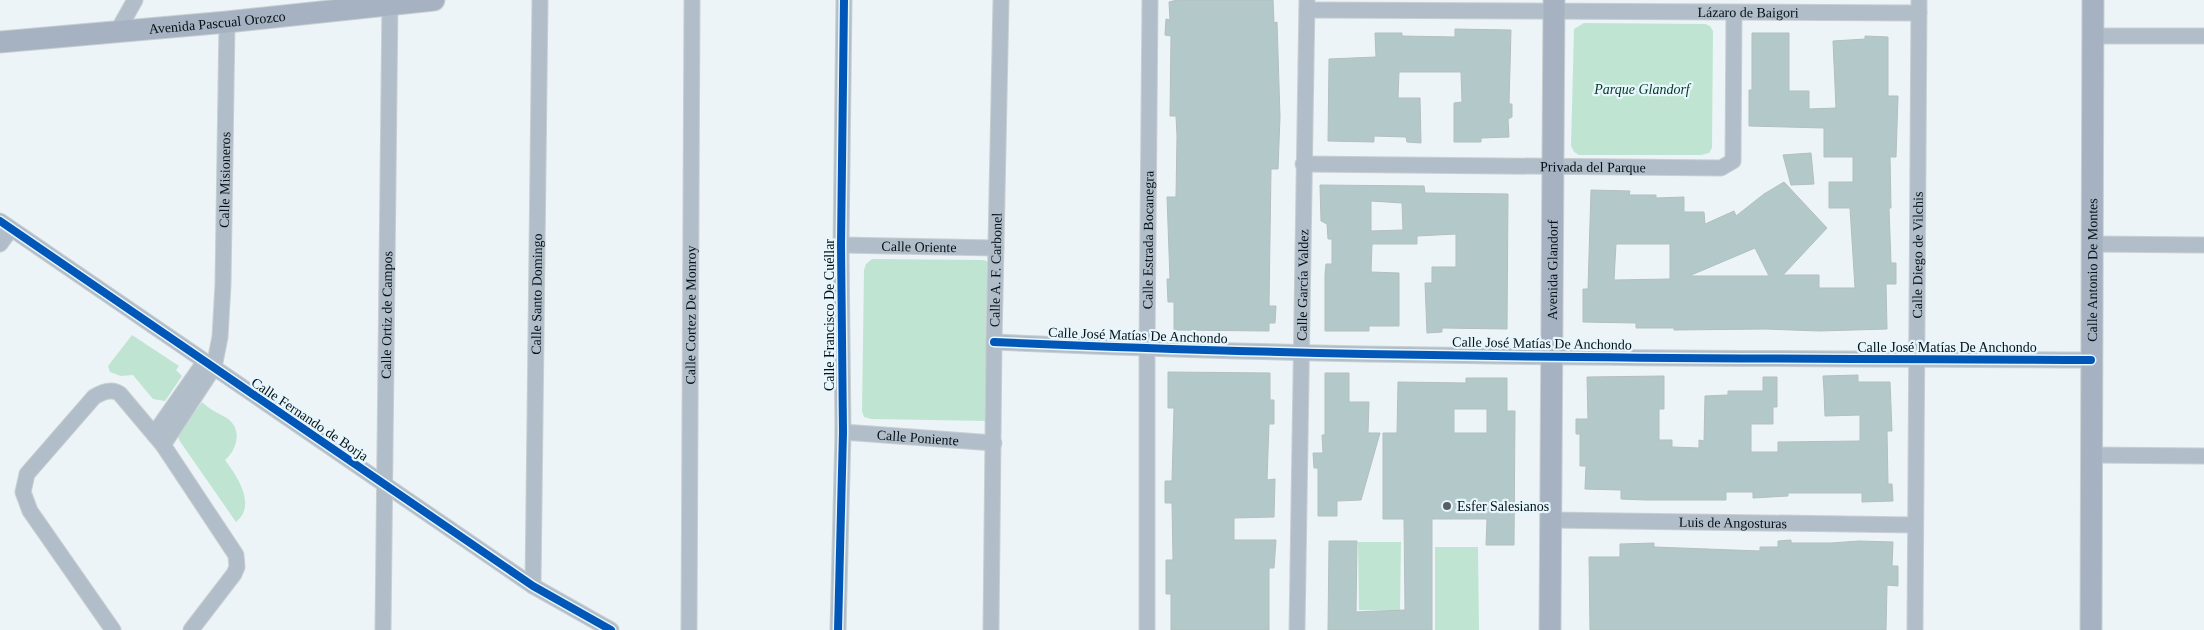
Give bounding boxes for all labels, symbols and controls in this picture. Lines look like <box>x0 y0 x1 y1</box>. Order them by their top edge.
street label: Lázaro de Baigori <box>1697 5 1799 20</box>
street label: Avenida Pascual Orozco <box>148 9 286 37</box>
park label: Parque Glandorf <box>1593 82 1692 97</box>
street label: Calle Misioneros <box>217 132 233 228</box>
street label: Privada del Parque <box>1540 159 1646 175</box>
street label: Calle Estrada Bocanegra <box>1140 170 1157 309</box>
street label: Calle Diego de Vilchis <box>1910 192 1926 319</box>
street label: Calle Antonio De Montes <box>2085 198 2100 342</box>
street label: Calle A. F. Carbonel <box>987 213 1005 327</box>
street label: Avenida Glandorf <box>1545 219 1561 320</box>
street label: Calle García Valdez <box>1295 229 1311 341</box>
street label: Calle Santo Domingo <box>529 233 545 355</box>
street label: Calle Francisco De Cuéllar <box>822 239 837 391</box>
street label: Calle Oriente <box>881 239 957 255</box>
street label: Calle Cortez De Monroy <box>683 246 699 384</box>
street label: Calle Ortiz de Campos <box>379 251 395 379</box>
street label: Calle José Matías De Anchondo <box>1048 325 1228 346</box>
street label: Calle José Matías De Anchondo <box>1452 334 1632 353</box>
street label: Calle José Matías De Anchondo <box>1857 340 2037 355</box>
street label: Calle Fernando de Borja <box>249 375 371 464</box>
street label: Calle Poniente <box>876 427 959 448</box>
place label: Esfer Salesianos <box>1457 499 1549 514</box>
marker: Esfer Salesianos <box>1441 500 1453 512</box>
street label: Luis de Angosturas <box>1679 515 1787 531</box>

